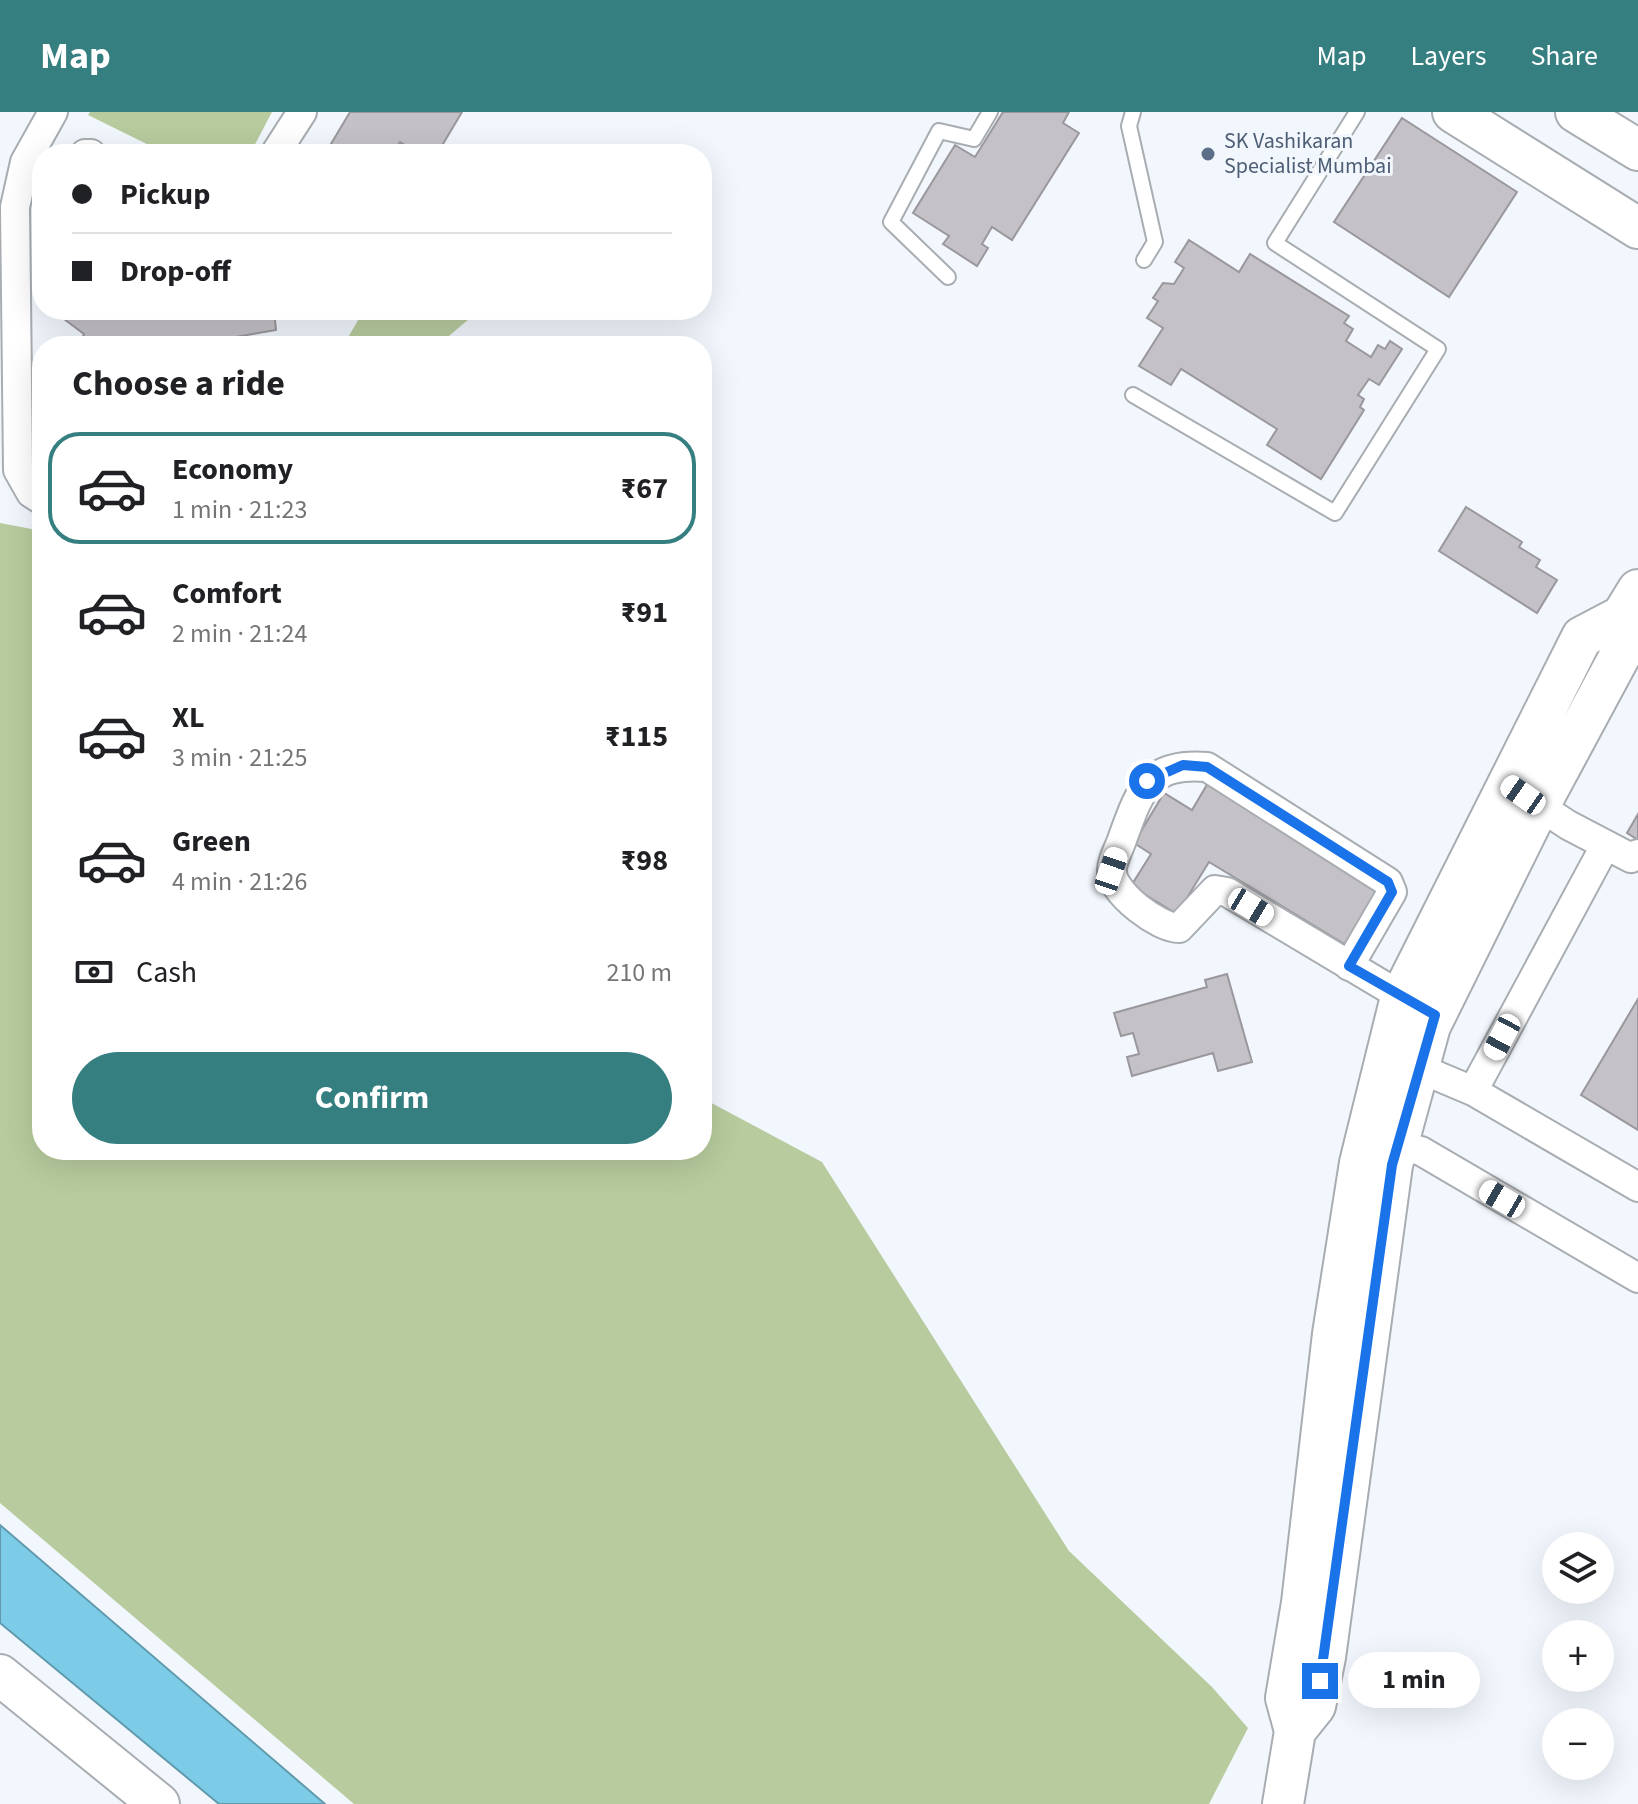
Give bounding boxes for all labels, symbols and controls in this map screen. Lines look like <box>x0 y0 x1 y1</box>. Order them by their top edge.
text: Map <box>40 29 111 83</box>
text: Map <box>1316 36 1366 76</box>
text: Layers <box>1410 36 1486 76</box>
text: Share <box>1530 36 1598 76</box>
place label: SK Vashikaran Specialist Mumbai <box>1224 125 1392 182</box>
marker: SK Vashikaran Specialist Mumbai <box>1199 145 1217 163</box>
text: Pickup <box>120 173 210 216</box>
text: Drop-off <box>120 250 231 293</box>
text: Choose a ride <box>72 358 285 409</box>
text: Economy <box>172 448 293 491</box>
icon: car <box>76 452 148 524</box>
text: ₹67 <box>620 467 668 510</box>
text: 1 min · 21:23 <box>172 491 307 528</box>
text: Comfort <box>172 572 282 615</box>
icon: car <box>76 576 148 648</box>
text: ₹91 <box>620 591 668 634</box>
text: 2 min · 21:24 <box>172 615 307 652</box>
text: XL <box>172 696 205 739</box>
icon: car <box>76 700 148 772</box>
text: ₹115 <box>605 715 668 758</box>
text: 3 min · 21:25 <box>172 739 307 776</box>
route start <box>1129 763 1165 799</box>
car <box>1496 771 1550 819</box>
text: Green <box>172 820 251 863</box>
icon: car <box>76 824 148 896</box>
text: ₹98 <box>620 839 668 882</box>
car <box>1092 844 1130 898</box>
text: 4 min · 21:26 <box>172 863 307 900</box>
car <box>1224 884 1278 930</box>
icon: cash <box>72 950 116 994</box>
text: Cash <box>136 951 197 994</box>
text: 210 m <box>606 954 672 991</box>
car <box>1480 1010 1524 1064</box>
button: Confirm <box>72 1052 672 1144</box>
car <box>1475 1177 1529 1221</box>
map controls <box>1542 1532 1614 1780</box>
button: layers <box>1542 1532 1614 1604</box>
button: + <box>1542 1620 1614 1692</box>
callout: 1 min <box>1348 1653 1480 1709</box>
text: 1 min <box>1382 1661 1446 1698</box>
route end <box>1302 1663 1338 1699</box>
button: − <box>1542 1708 1614 1780</box>

